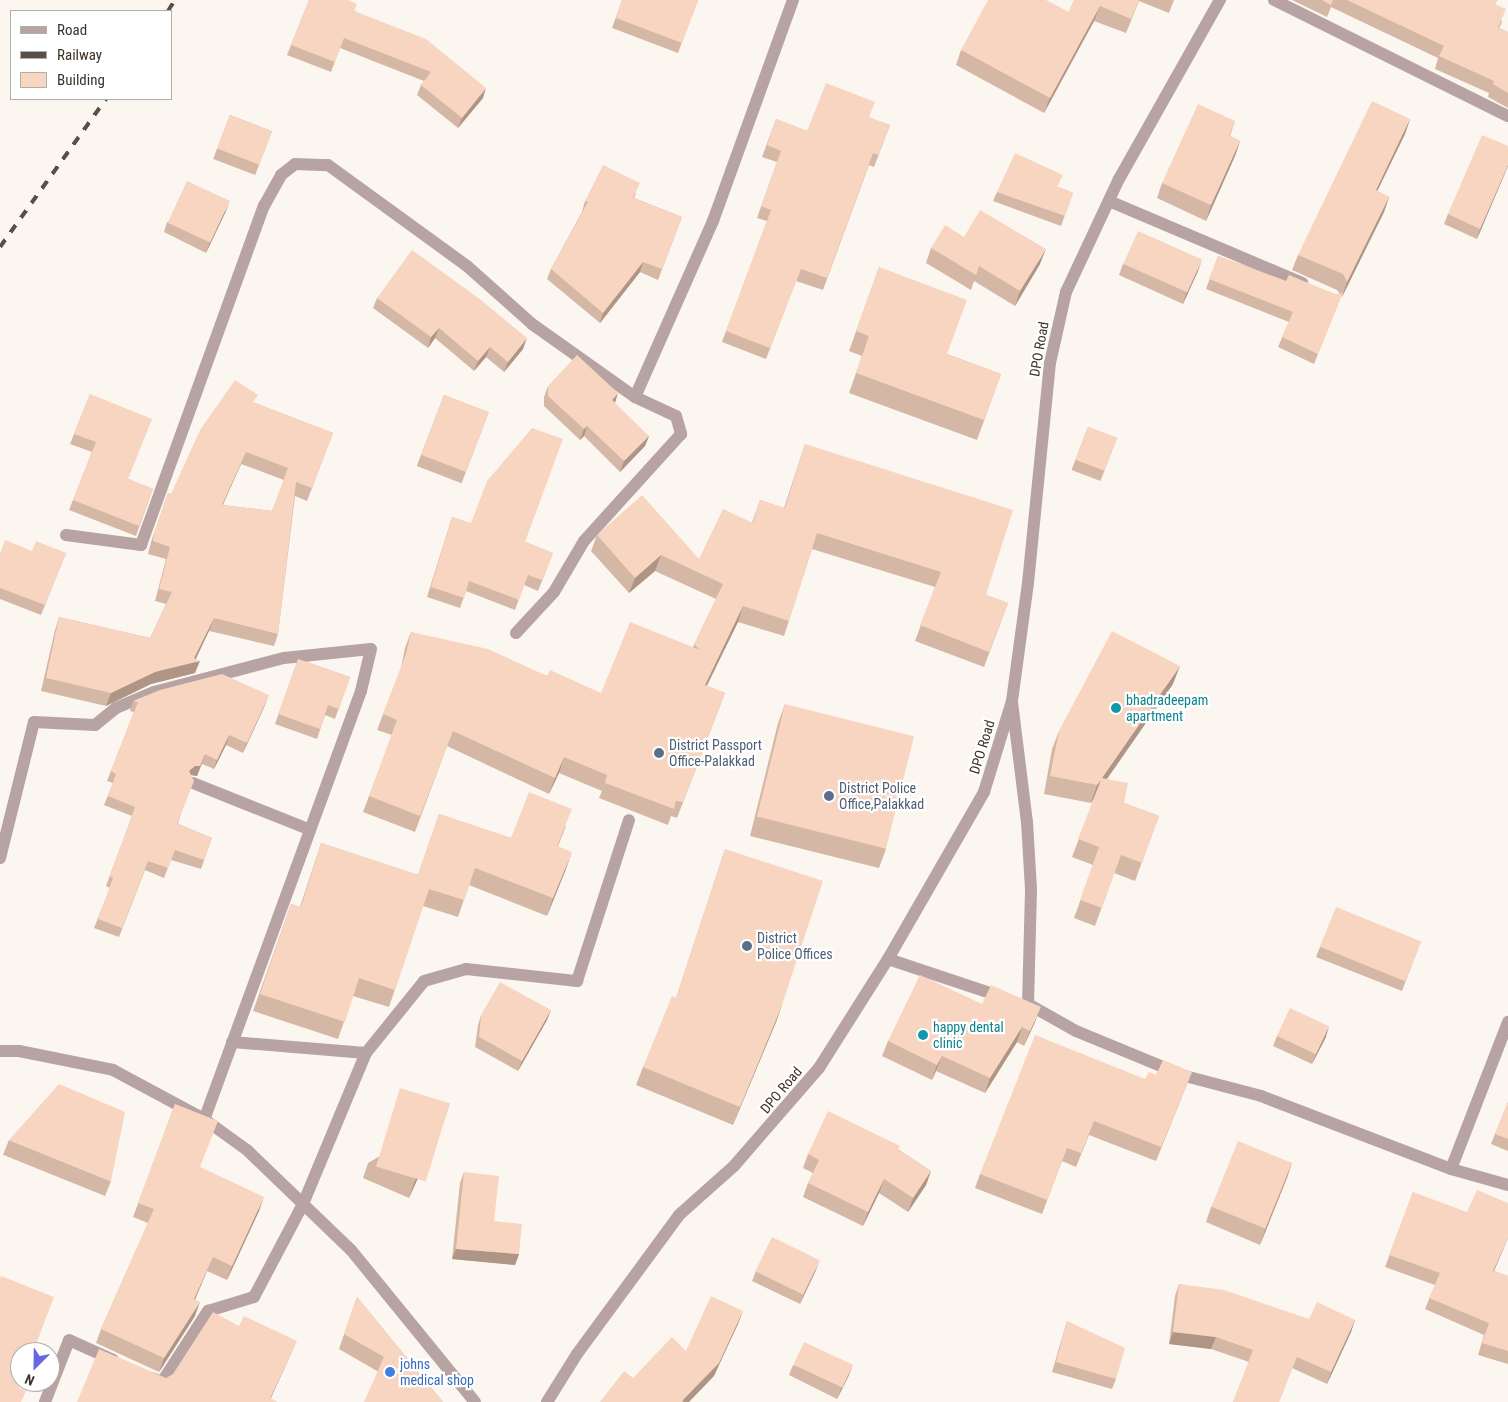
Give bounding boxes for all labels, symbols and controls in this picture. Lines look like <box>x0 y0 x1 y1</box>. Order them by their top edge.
legend <box>10 10 172 100</box>
text: Road <box>57 21 87 39</box>
text: Railway <box>57 46 102 64</box>
text: Building <box>57 71 105 89</box>
street label: DPO Road <box>1026 320 1052 378</box>
place label: bhadradeepam apartment <box>1126 692 1208 724</box>
marker: bhadradeepam apartment <box>1110 702 1122 714</box>
street label: DPO Road <box>966 718 998 776</box>
place label: District Passport Office-Palakkad <box>669 737 762 770</box>
marker: District Passport Office-Palakkad <box>653 747 665 759</box>
place label: District Police Office,Palakkad <box>839 780 924 812</box>
marker: District Police Office,Palakkad <box>823 790 835 802</box>
place label: District Police Offices <box>757 930 833 962</box>
marker: District Police Offices <box>741 940 753 952</box>
place label: happy dental clinic <box>933 1019 1004 1052</box>
marker: happy dental clinic <box>917 1029 929 1041</box>
street label: DPO Road <box>757 1063 805 1117</box>
north arrow <box>10 1342 60 1392</box>
place label: johns medical shop <box>400 1356 474 1388</box>
marker: johns medical shop <box>384 1366 396 1378</box>
text: N <box>22 1371 37 1389</box>

